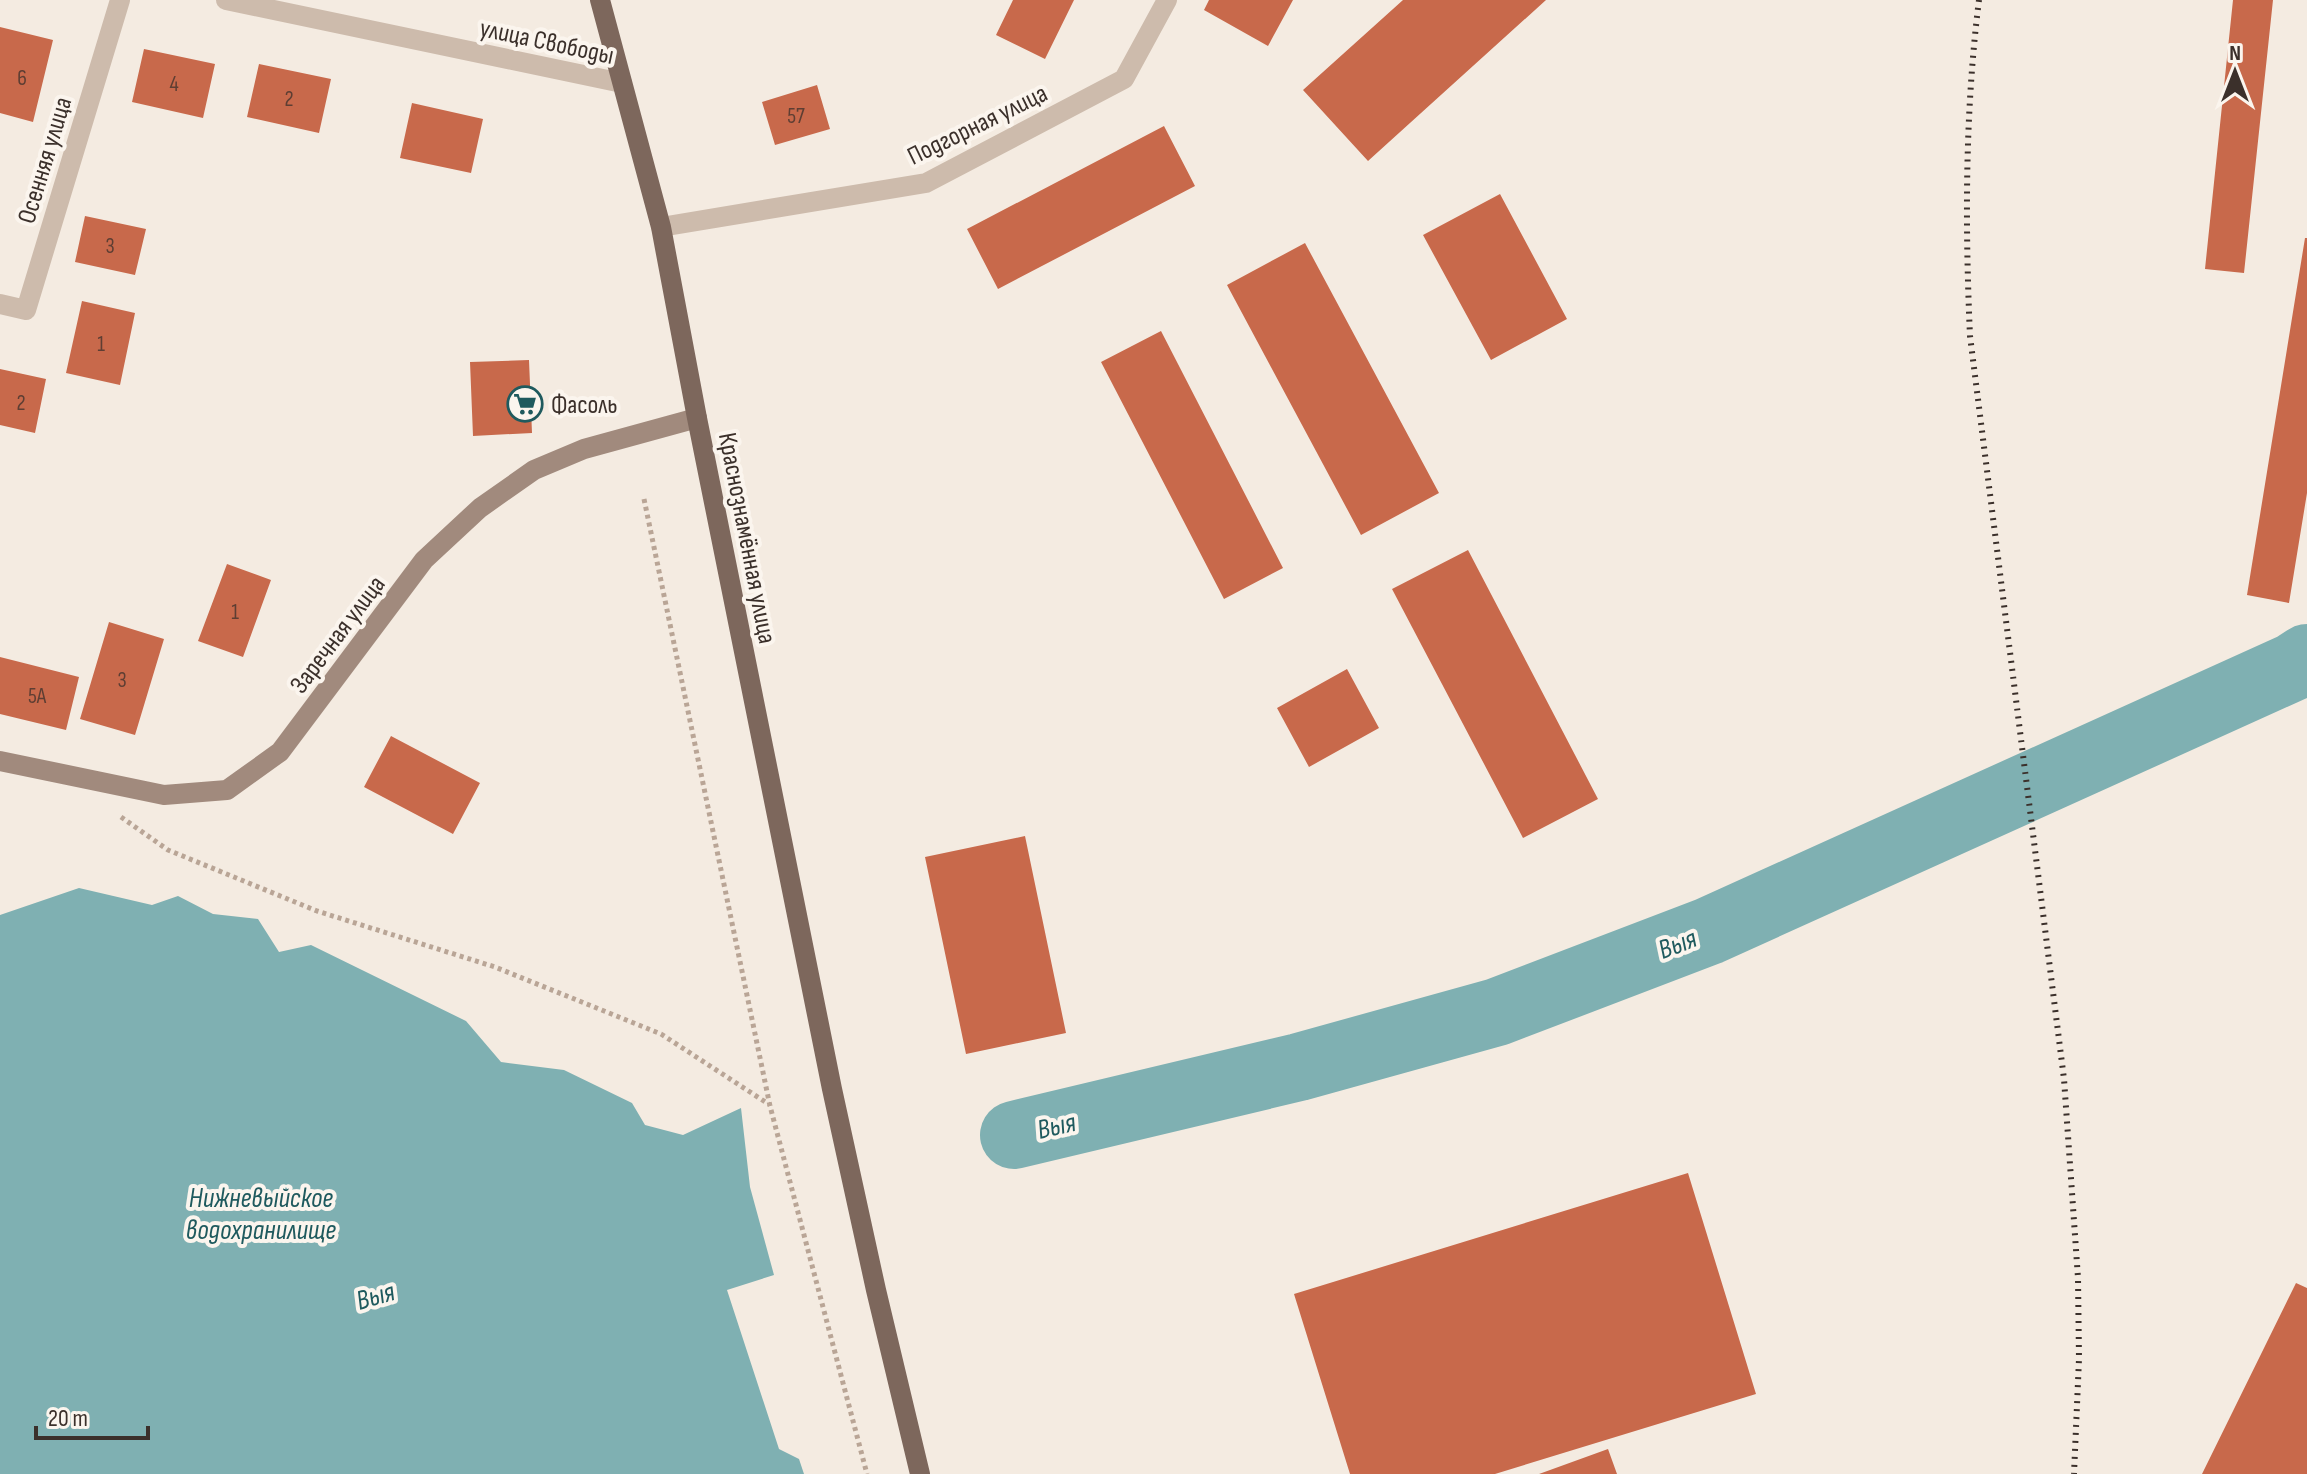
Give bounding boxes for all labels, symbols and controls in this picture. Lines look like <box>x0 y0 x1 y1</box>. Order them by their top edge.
street label: улица Свободы <box>477 13 617 72</box>
north arrow <box>2195 32 2275 112</box>
text: N <box>2229 40 2241 67</box>
house number: 6 <box>17 65 27 92</box>
house number: 4 <box>169 71 179 98</box>
street label: Подгорная улица <box>903 78 1053 173</box>
house number: 2 <box>284 86 294 113</box>
street label: Осенняя улица <box>12 93 79 227</box>
house number: 57 <box>787 103 805 130</box>
house number: 3 <box>105 233 115 260</box>
house number: 1 <box>97 331 105 358</box>
supermarket icon: Фасоль <box>506 385 544 423</box>
house number: 2 <box>16 390 26 417</box>
place label: Фасоль <box>551 390 618 421</box>
street label: Краснознамённая улица <box>711 430 782 646</box>
street label: Заречная улица <box>284 570 392 700</box>
house number: 1 <box>231 599 239 626</box>
house number: 3 <box>117 667 127 694</box>
house number: 5А <box>28 683 47 710</box>
water label: Выя <box>1654 922 1702 967</box>
water label: Выя <box>1034 1106 1079 1147</box>
water label: Нижневыйское водохранилище <box>186 1182 336 1247</box>
water label: Выя <box>352 1275 399 1318</box>
scale bar <box>36 1390 148 1440</box>
text: 20 m <box>48 1404 88 1433</box>

